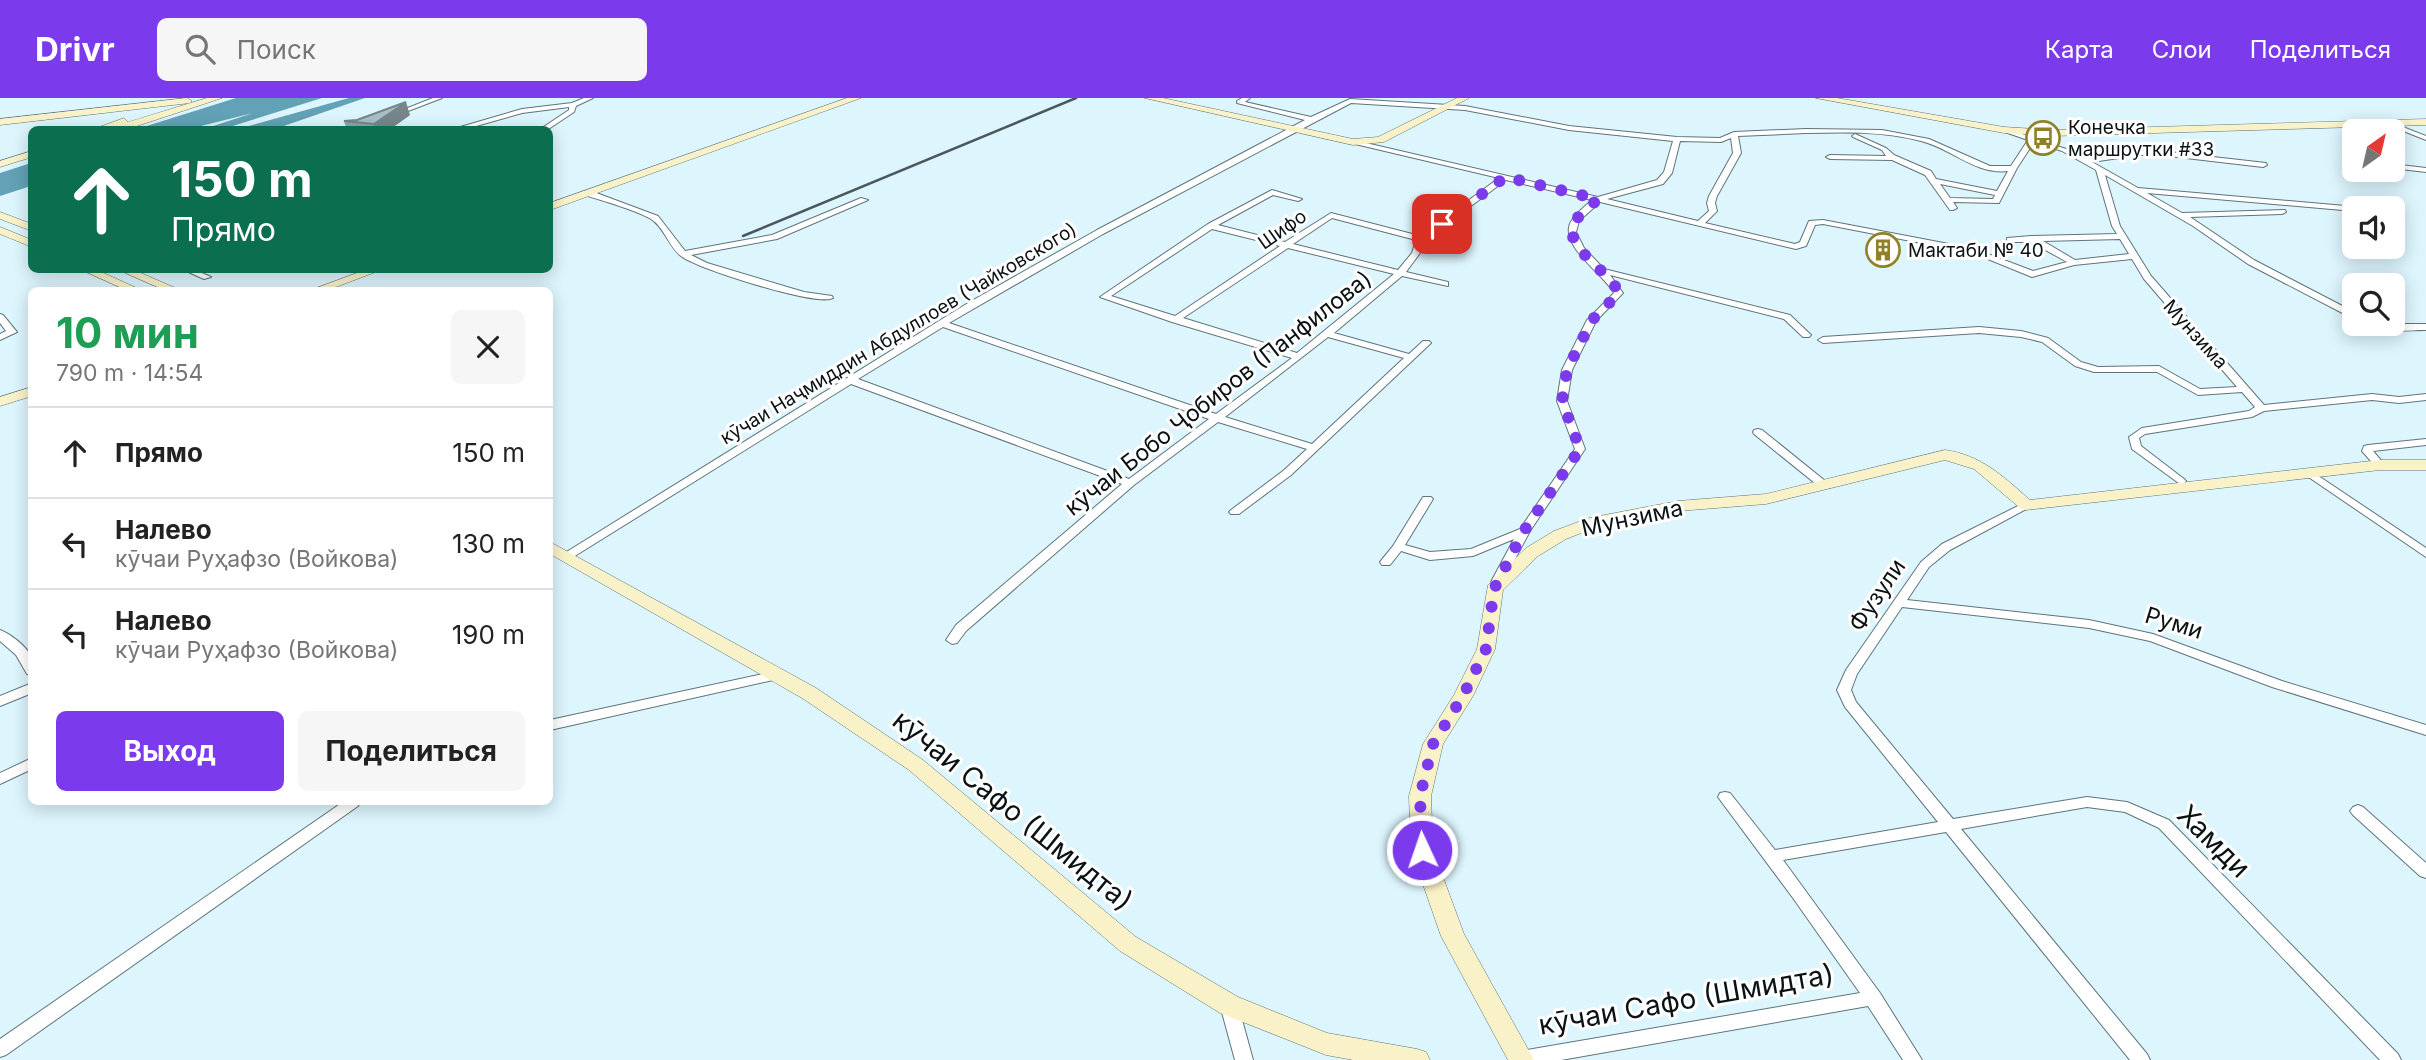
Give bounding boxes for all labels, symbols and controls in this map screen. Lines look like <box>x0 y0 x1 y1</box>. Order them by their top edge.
search box <box>157 18 647 81</box>
text: Drivr <box>35 29 115 69</box>
icon: search <box>181 30 219 68</box>
text: Поиск <box>237 34 316 65</box>
text: Карта <box>2045 35 2114 64</box>
text: Слои <box>2152 35 2212 64</box>
text: Поделиться <box>2250 35 2391 64</box>
place label: Конечка маршрутки #33 <box>2068 116 2214 161</box>
bus stop icon: Конечка маршрутки #33 <box>2024 119 2062 157</box>
north arrow <box>2342 119 2404 182</box>
map controls <box>2342 119 2405 336</box>
text: 150 m <box>171 150 313 209</box>
icon: ahead <box>56 154 147 245</box>
pin <box>1412 194 1472 254</box>
button: sound <box>2342 196 2405 259</box>
street label: Шифо <box>1254 205 1311 254</box>
icon: arrive <box>1423 205 1461 243</box>
text: Прямо <box>171 210 276 249</box>
street label: кӯчаи Наҷмиддин Абдуллоев (Чайковского) <box>716 218 1081 449</box>
building icon: Мактаби № 40 <box>1864 231 1902 269</box>
place label: Мактаби № 40 <box>1908 239 2044 262</box>
street label: кӯчаи Бобо Ҷобиров (Панфилова) <box>1059 264 1377 522</box>
button: search <box>2342 273 2405 336</box>
street label: Мунзима <box>2159 295 2233 374</box>
text: 10 мин <box>56 307 199 358</box>
button: close <box>451 310 525 384</box>
text: 790 m · 14:54 <box>56 359 203 387</box>
icon: ahead <box>56 434 94 472</box>
text: Прямо <box>115 437 203 468</box>
text: 150 m <box>452 437 525 468</box>
street label: Мунзима <box>1579 494 1685 542</box>
text: Налево <box>115 514 212 545</box>
icon: left <box>56 525 94 563</box>
text: 130 m <box>452 528 525 559</box>
text: кӯчаи Руҳафзо (Войкова) <box>115 545 398 573</box>
street label: Фузули <box>1843 553 1911 637</box>
street label: Руми <box>2142 601 2206 645</box>
text: Налево <box>115 605 212 636</box>
icon: left <box>56 616 94 654</box>
text: 190 m <box>452 619 525 650</box>
text: кӯчаи Руҳафзо (Войкова) <box>115 636 398 664</box>
street label: кӯчаи Сафо (Шмидта) <box>886 703 1140 917</box>
button: Выход <box>56 711 284 791</box>
button: Поделиться <box>298 711 525 791</box>
street label: Хамди <box>2171 798 2257 884</box>
position arrow <box>1385 813 1459 887</box>
street label: кӯчаи Сафо (Шмидта) <box>1536 956 1836 1042</box>

